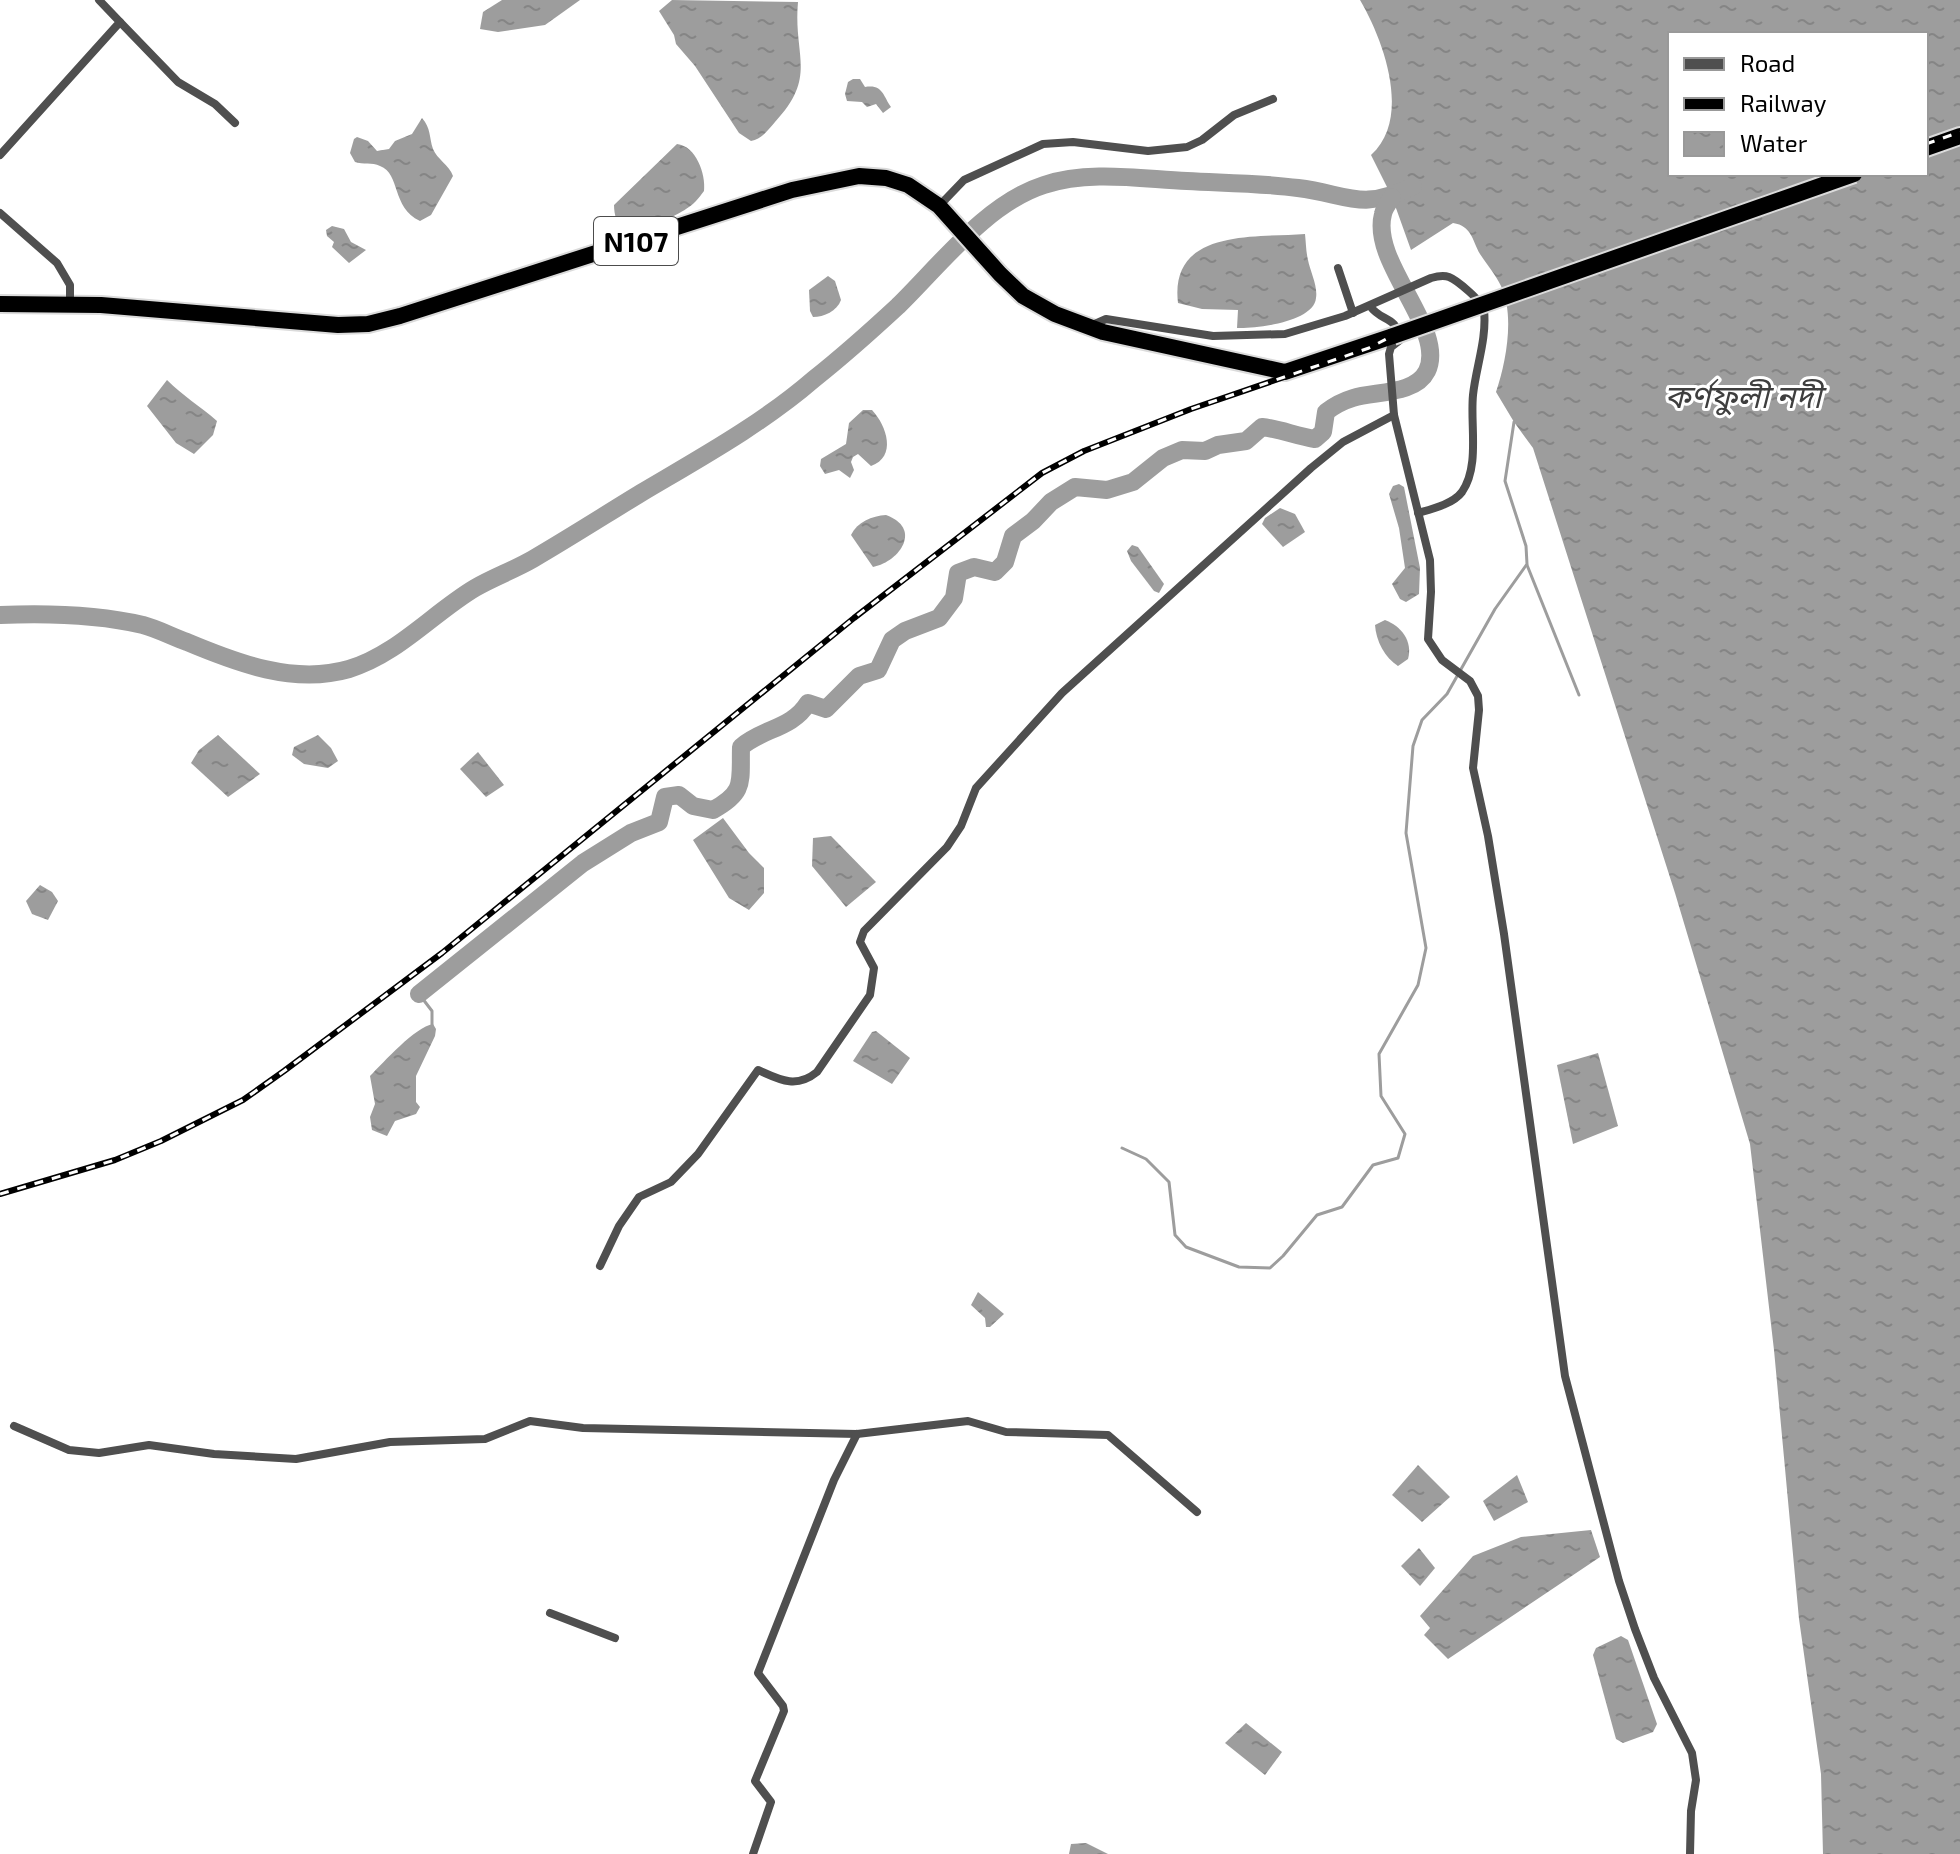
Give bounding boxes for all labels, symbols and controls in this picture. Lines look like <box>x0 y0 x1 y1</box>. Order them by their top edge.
legend <box>1668 32 1928 176</box>
text: Road <box>1740 48 1795 77</box>
text: Railway <box>1740 88 1827 117</box>
text: Water <box>1740 128 1808 157</box>
road number: N107 <box>594 217 678 265</box>
water label: কর্ণফুলী নদী <box>1665 376 1827 416</box>

